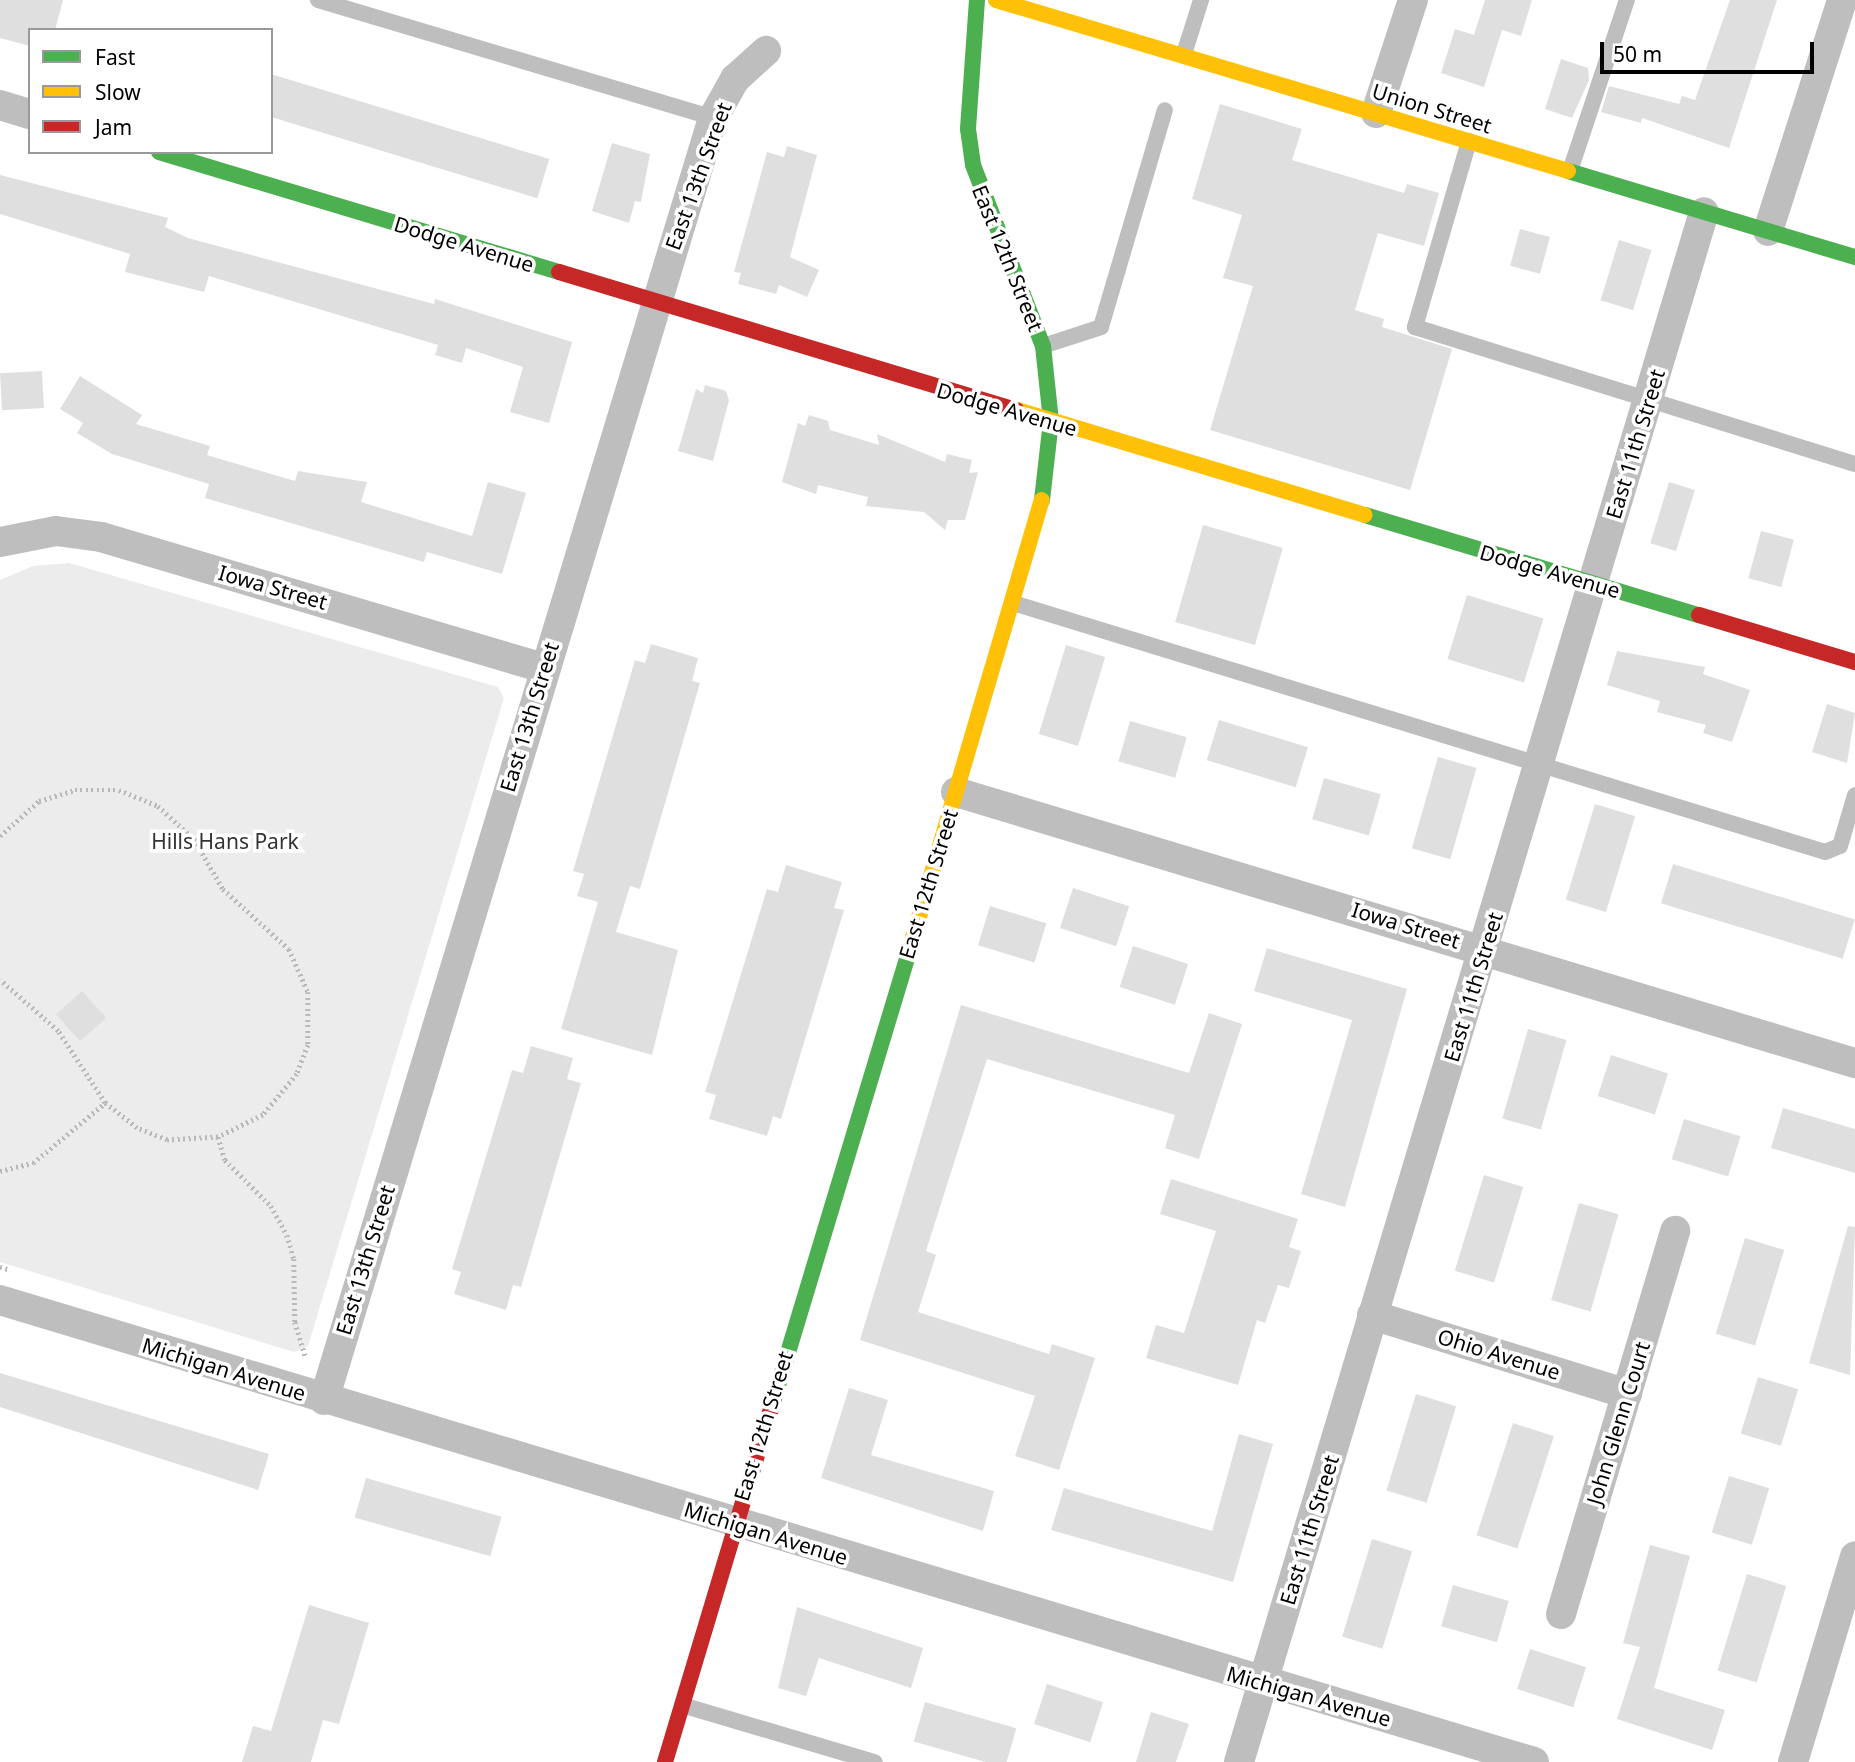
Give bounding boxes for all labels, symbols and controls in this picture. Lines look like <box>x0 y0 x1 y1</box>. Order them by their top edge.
legend <box>28 28 273 154</box>
scale bar <box>1603 28 1816 72</box>
text: 50 m <box>1613 40 1662 68</box>
text: Fast <box>95 43 135 71</box>
text: Slow <box>95 78 141 106</box>
street label: Union Street <box>1369 78 1495 138</box>
street label: East 13th Street <box>660 99 736 253</box>
text: Jam <box>95 113 132 141</box>
street label: East 12th Street <box>967 181 1049 335</box>
street label: Dodge Avenue <box>391 211 537 277</box>
street label: East 11th Street <box>1600 366 1670 522</box>
street label: Dodge Avenue <box>934 377 1080 441</box>
street label: Dodge Avenue <box>1477 539 1623 603</box>
street label: Iowa Street <box>216 559 330 615</box>
street label: East 13th Street <box>494 639 564 795</box>
street label: East 12th Street <box>893 806 963 962</box>
park label: Hills Hans Park <box>151 828 299 854</box>
street label: Iowa Street <box>1349 897 1463 953</box>
street label: East 11th Street <box>1438 909 1508 1065</box>
street label: East 13th Street <box>330 1182 400 1338</box>
street label: Ohio Avenue <box>1435 1323 1563 1385</box>
street label: Michigan Avenue <box>139 1332 309 1406</box>
street label: John Glenn Court <box>1581 1338 1655 1508</box>
street label: East 12th Street <box>728 1348 798 1504</box>
street label: East 11th Street <box>1274 1452 1344 1608</box>
street label: Michigan Avenue <box>681 1496 851 1570</box>
street label: Michigan Avenue <box>1224 1660 1394 1732</box>

